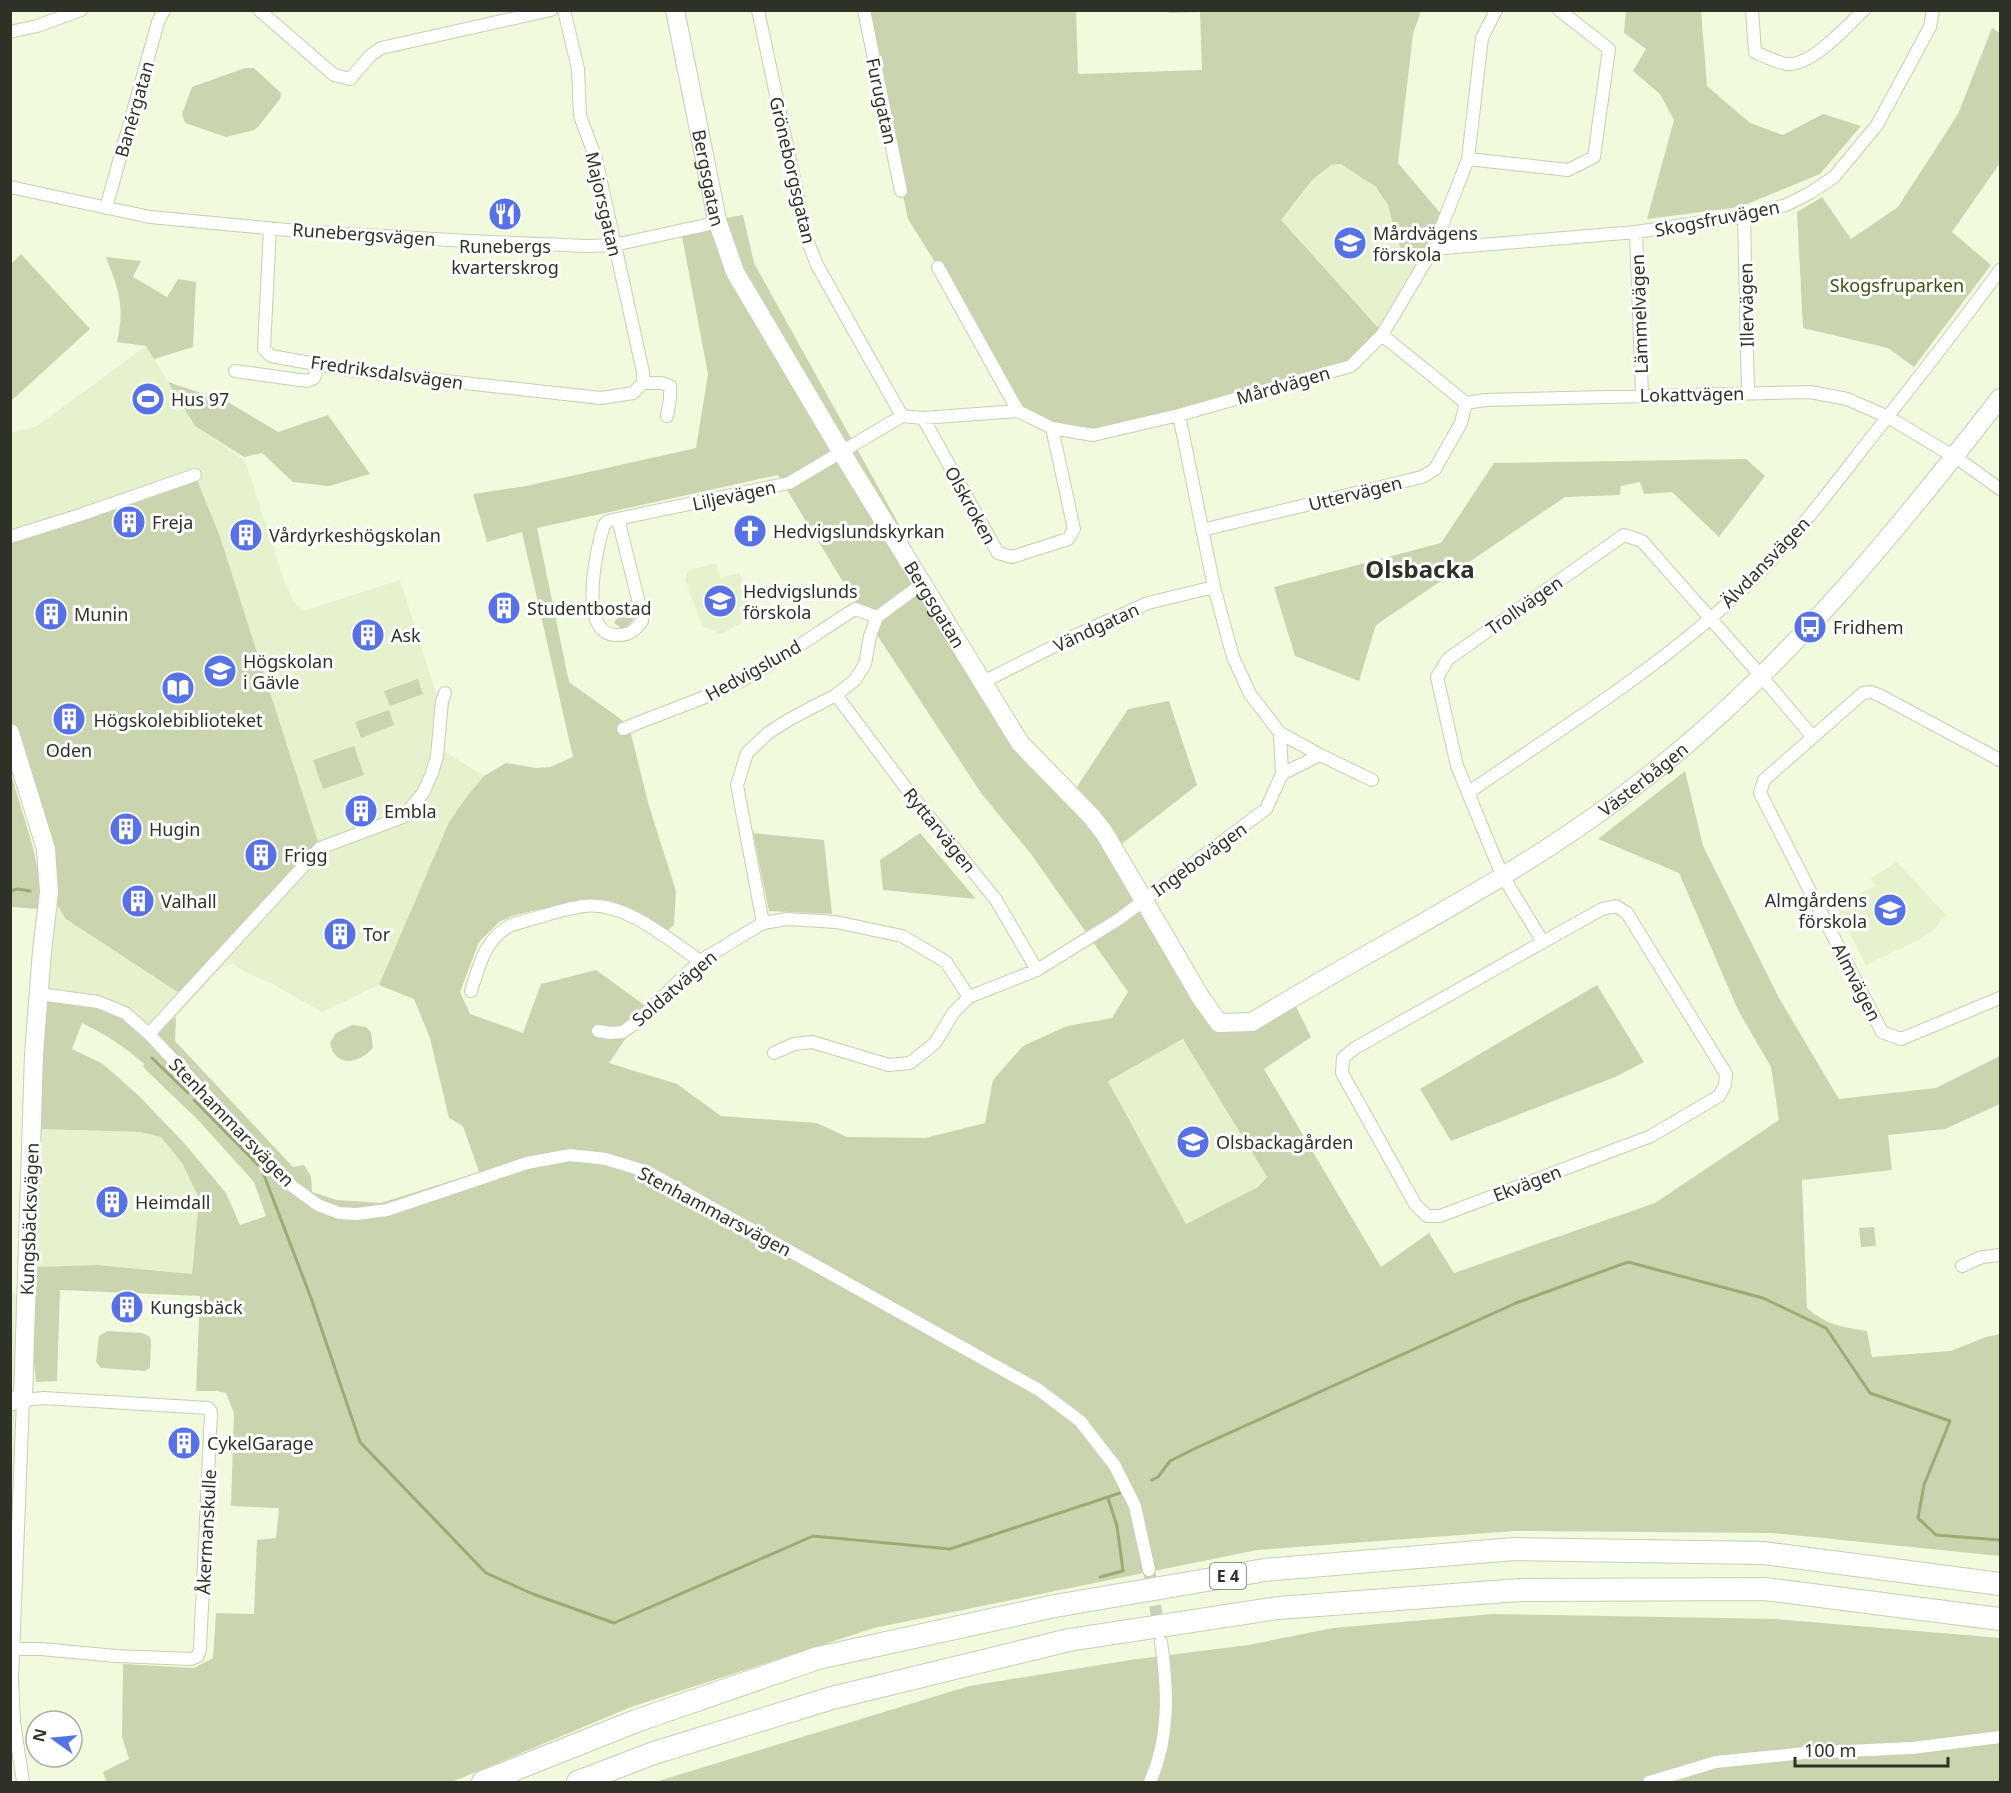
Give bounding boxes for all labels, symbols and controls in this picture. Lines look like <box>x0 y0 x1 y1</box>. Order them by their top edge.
street label: Furugatan <box>861 56 903 146</box>
street label: Banérgatan <box>109 58 159 160</box>
street label: Gröneborgsgatan <box>764 94 822 246</box>
street label: Bergsgatan <box>687 127 730 229</box>
street label: Majorsgatan <box>580 149 628 259</box>
street label: Skogsfruvägen <box>1653 194 1781 242</box>
restaurant icon: Runebergs kvarterskrog <box>487 196 523 232</box>
street label: Runebergsvägen <box>292 217 436 251</box>
place label: Mårdvägens förskola <box>1373 221 1478 266</box>
school or university icon: Mårdvägens förskola <box>1332 225 1368 261</box>
place label: Runebergs kvarterskrog <box>451 234 559 279</box>
street label: Lämmelvägen <box>1625 254 1653 374</box>
street label: Illervägen <box>1733 263 1759 347</box>
park label: Skogsfruparken <box>1830 273 1964 297</box>
street label: Fredriksdalsvägen <box>309 349 465 395</box>
street label: Mårdvägen <box>1233 360 1333 410</box>
sports icon: Hus 97 <box>130 381 166 417</box>
street label: Lokattvägen <box>1639 381 1745 407</box>
place label: Hus 97 <box>171 387 229 411</box>
street label: Olskroken <box>940 462 1002 548</box>
street label: Uttervägen <box>1306 470 1404 516</box>
street label: Liljevägen <box>690 474 778 516</box>
building icon: Freja <box>111 504 147 540</box>
place label: Freja <box>152 510 193 534</box>
street label: Älvdansvägen <box>1715 511 1815 613</box>
church icon: Hedvigslundskyrkan <box>732 513 768 549</box>
building icon: Vårdyrkeshögskolan <box>228 517 264 553</box>
place label: Hedvigslundskyrkan <box>773 519 945 543</box>
place label: Vårdyrkeshögskolan <box>269 523 441 547</box>
district label: Olsbacka <box>1365 552 1475 585</box>
street label: Bergsgatan <box>899 556 971 652</box>
street label: Trollvägen <box>1481 570 1567 640</box>
place label: Hedvigslunds förskola <box>743 579 858 624</box>
school or university icon: Hedvigslunds förskola <box>702 583 738 619</box>
building icon: Studentbostad <box>486 590 522 626</box>
building icon: Munin <box>33 596 69 632</box>
place label: Studentbostad <box>527 596 652 620</box>
street label: Vändgatan <box>1049 597 1143 657</box>
place label: Munin <box>74 602 128 626</box>
bus stop icon: Fridhem <box>1792 609 1828 645</box>
place label: Fridhem <box>1833 615 1904 639</box>
building icon: Ask <box>350 617 386 653</box>
place label: Ask <box>391 623 421 647</box>
street label: Hedvigslund <box>701 634 805 706</box>
place label: Högskolan i Gävle <box>243 649 333 694</box>
school or university icon: Högskolan i Gävle <box>202 653 238 689</box>
library icon: Högskolebiblioteket <box>160 670 196 706</box>
building icon: Oden <box>51 701 87 737</box>
place label: Högskolebiblioteket <box>93 708 263 732</box>
street label: Västerbågen <box>1594 737 1693 822</box>
place label: Oden <box>46 738 92 762</box>
street label: Ryttarvägen <box>898 783 982 877</box>
building icon: Embla <box>343 793 379 829</box>
place label: Embla <box>384 799 437 823</box>
building icon: Hugin <box>108 811 144 847</box>
street label: Ingebovägen <box>1147 816 1251 902</box>
place label: Hugin <box>149 817 200 841</box>
building icon: Frigg <box>243 837 279 873</box>
place label: Frigg <box>284 843 328 867</box>
building icon: Valhall <box>120 883 156 919</box>
place label: Almgårdens förskola <box>1765 888 1867 933</box>
place label: Valhall <box>161 889 217 913</box>
school or university icon: Almgårdens förskola <box>1872 892 1908 928</box>
building icon: Tor <box>322 916 358 952</box>
place label: Tor <box>363 922 391 946</box>
street label: Almvägen <box>1827 939 1887 1025</box>
street label: Soldatvägen <box>627 945 721 1031</box>
street label: Stenhammarsvägen <box>164 1052 300 1192</box>
school or university icon: Olsbackagården <box>1175 1124 1211 1160</box>
place label: Olsbackagården <box>1216 1130 1353 1154</box>
street label: Kungsbäcksvägen <box>14 1142 44 1296</box>
street label: Ekvägen <box>1489 1159 1565 1207</box>
street label: Stenhammarsvägen <box>634 1160 796 1262</box>
building icon: Heimdall <box>94 1184 130 1220</box>
place label: Heimdall <box>135 1190 210 1214</box>
building icon: Kungsbäck <box>109 1289 145 1325</box>
place label: Kungsbäck <box>150 1295 243 1319</box>
building icon: CykelGarage <box>166 1425 202 1461</box>
place label: CykelGarage <box>207 1431 314 1455</box>
street label: Åkermanskulle <box>191 1469 221 1595</box>
road number: E 4 <box>1210 1563 1246 1589</box>
north arrow <box>24 1709 84 1769</box>
text: N <box>27 1726 52 1744</box>
scale bar <box>1795 1730 1948 1768</box>
text: 100 m <box>1804 1738 1856 1762</box>

